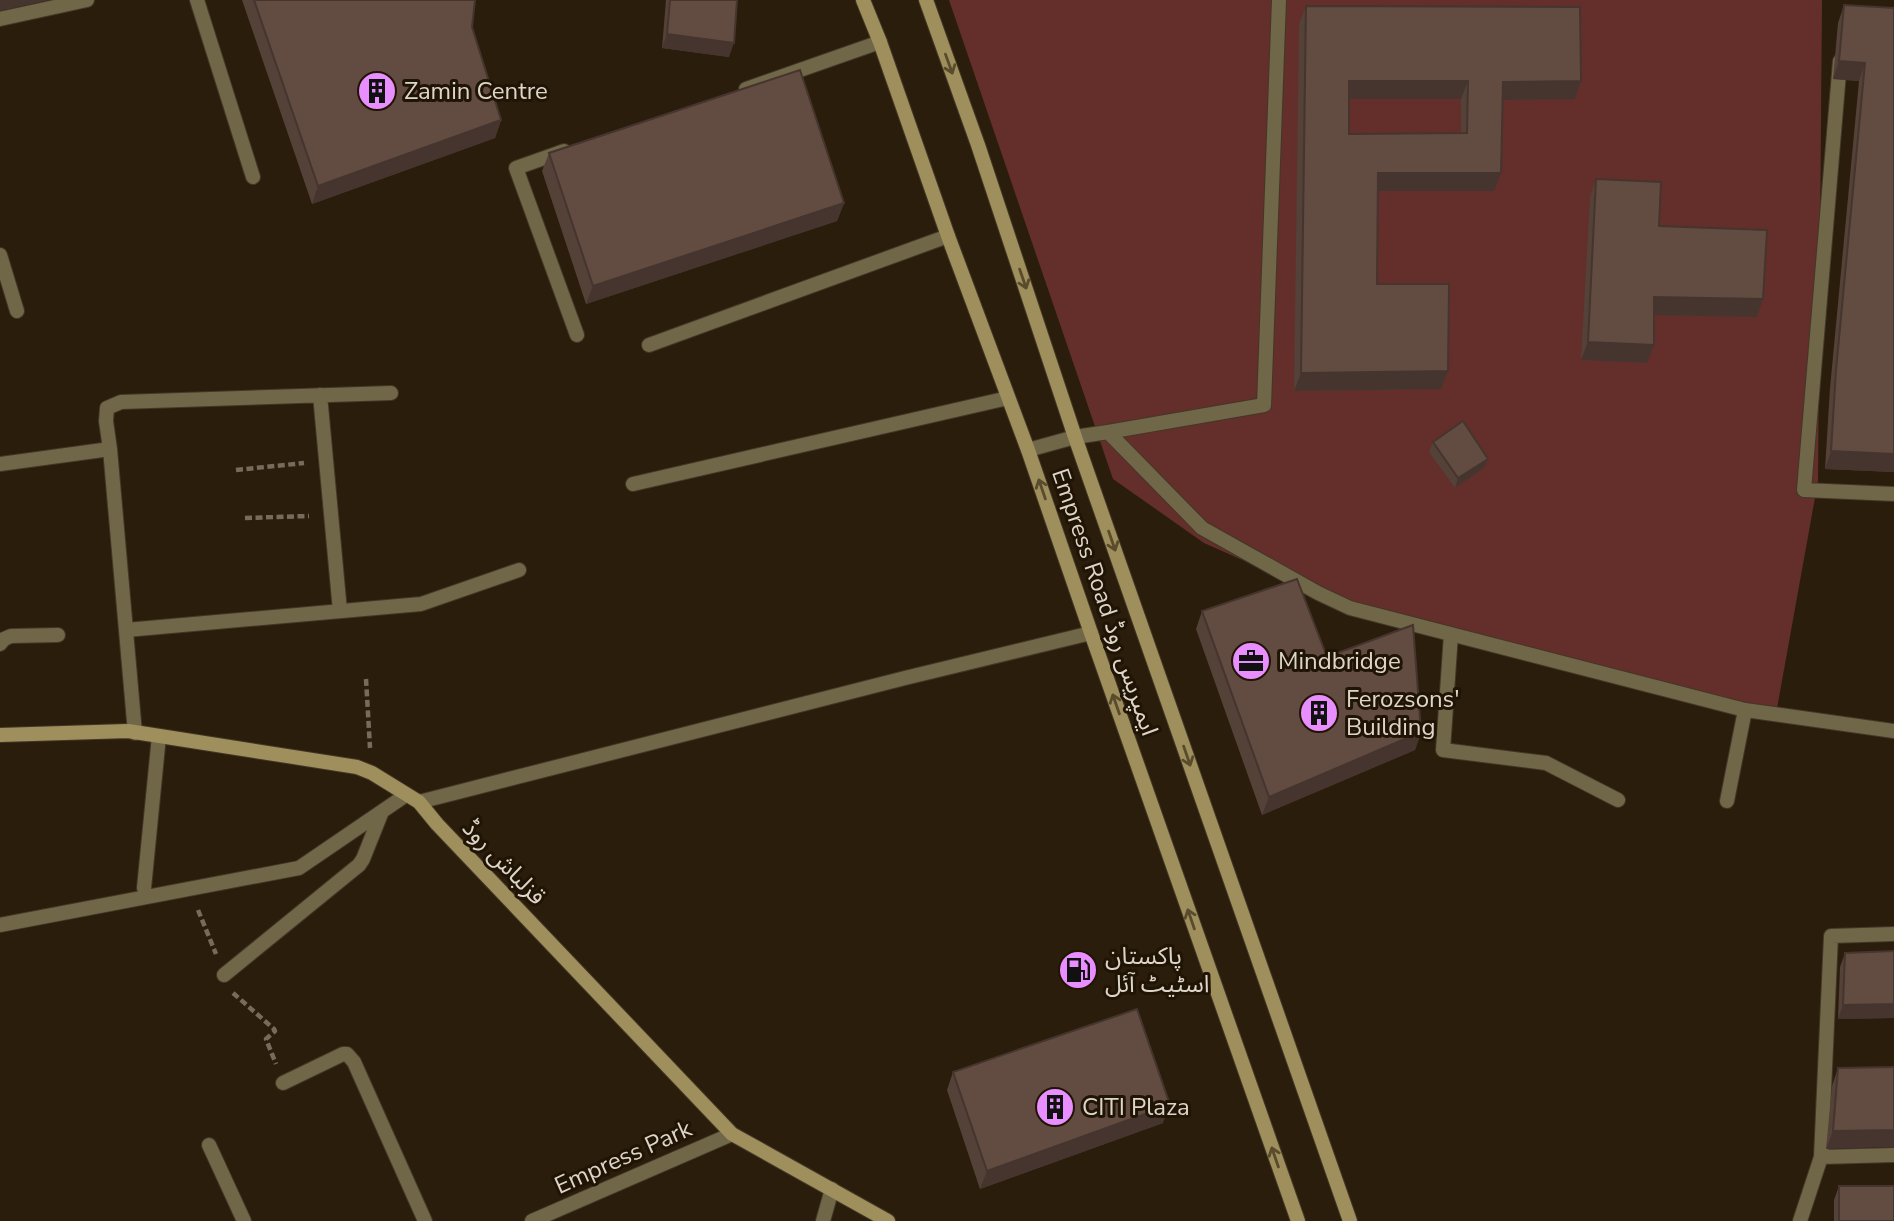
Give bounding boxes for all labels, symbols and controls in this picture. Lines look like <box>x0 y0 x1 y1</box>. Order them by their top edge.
one-way arrow <box>944 53 956 75</box>
building icon: Zamin Centre <box>356 70 398 112</box>
place label: Zamin Centre <box>404 75 548 107</box>
one-way arrow <box>1018 268 1031 290</box>
street label: Empress Road ایمپریس روڈ <box>1044 464 1166 740</box>
one-way arrow <box>1035 479 1047 501</box>
one-way arrow <box>1107 529 1119 551</box>
office icon: Mindbridge <box>1230 640 1272 682</box>
place label: Mindbridge <box>1278 645 1401 677</box>
place label: Ferozsons' Building <box>1346 683 1459 743</box>
building icon: Ferozsons' Building <box>1298 692 1340 734</box>
one-way arrow <box>1109 694 1121 716</box>
one-way arrow <box>1182 744 1194 766</box>
street label: قزلباش روڈ <box>455 812 553 912</box>
one-way arrow <box>1184 908 1197 930</box>
place label: پاکستان اسٹیٹ آئل <box>1105 940 1209 1000</box>
fuel station icon: پاکستان اسٹیٹ آئل <box>1057 949 1099 991</box>
building icon: CITI Plaza <box>1034 1086 1076 1128</box>
place label: CITI Plaza <box>1082 1091 1190 1123</box>
street label: Empress Park <box>549 1112 698 1201</box>
one-way arrow <box>1268 1146 1280 1168</box>

